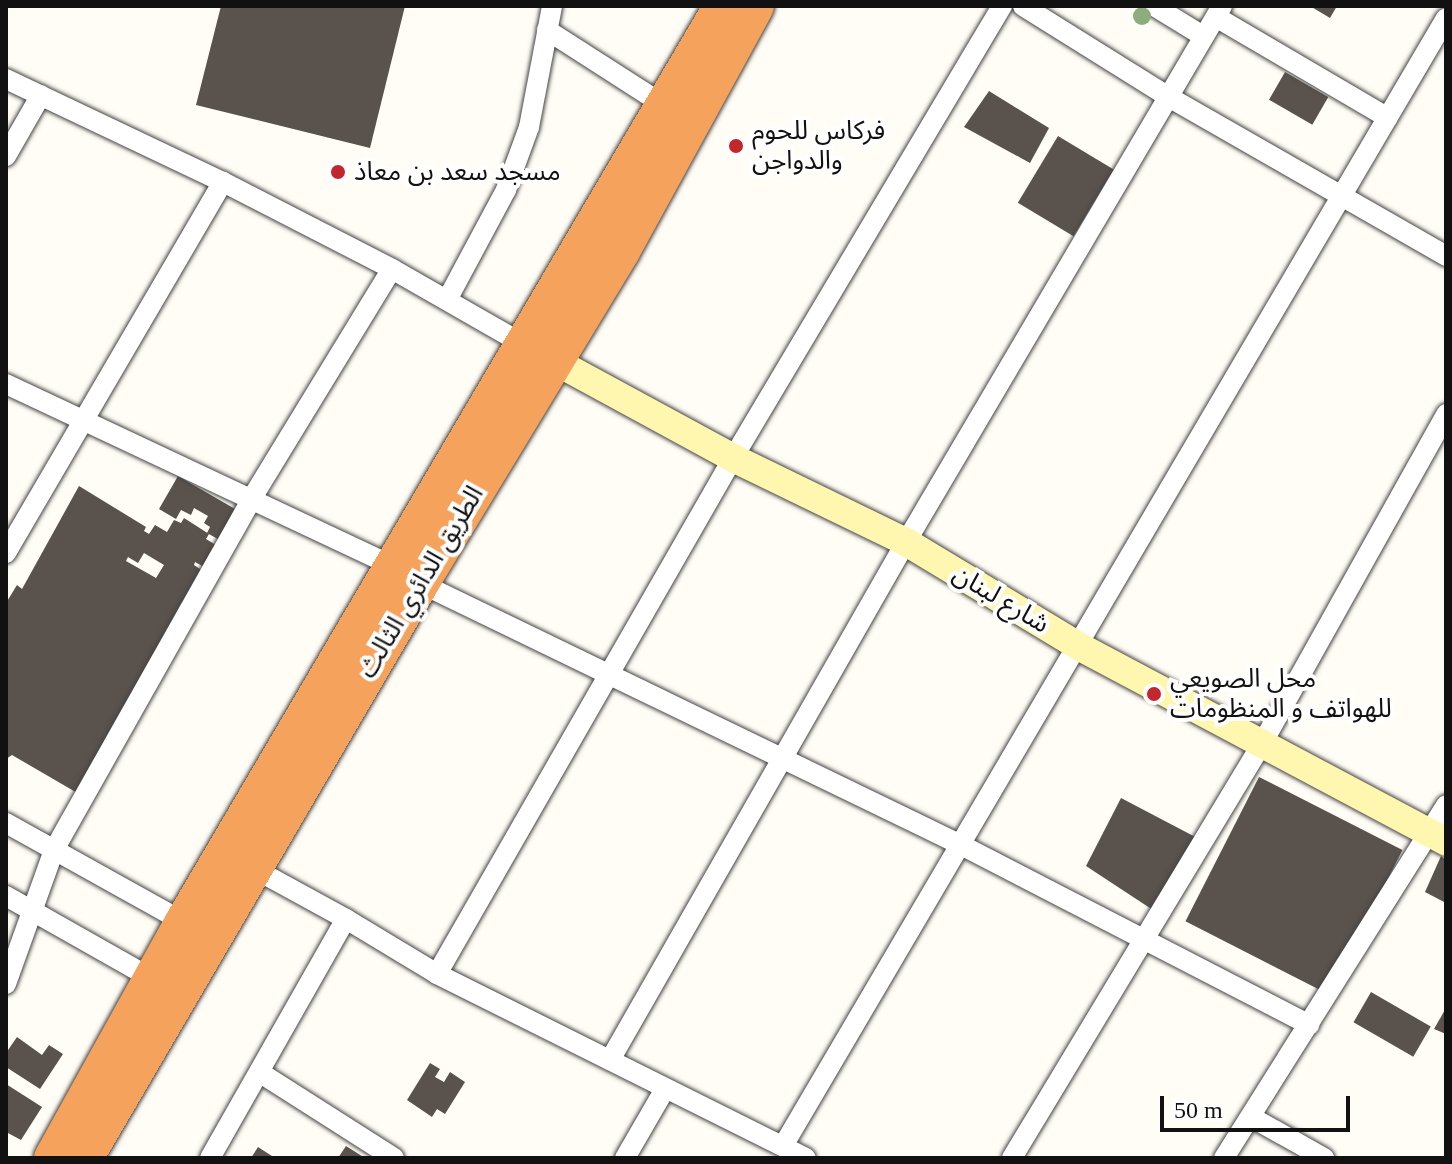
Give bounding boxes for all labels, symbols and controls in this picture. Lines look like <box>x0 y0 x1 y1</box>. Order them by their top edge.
place label: فركاس للحوم والدواجن <box>752 115 885 176</box>
marker: فركاس للحوم والدواجن <box>727 137 745 155</box>
place label: مسجد سعد بن معاذ <box>354 156 561 188</box>
marker: مسجد سعد بن معاذ <box>329 163 347 181</box>
street label: الطريق الدائري الثالث <box>351 480 491 684</box>
street label: شارع لبنان <box>947 558 1055 640</box>
place label: محل الصويعي للهواتف و المنظومات <box>1170 663 1392 724</box>
marker: محل الصويعي للهواتف و المنظومات <box>1145 685 1163 703</box>
scale bar <box>1164 1080 1354 1130</box>
text: 50 m <box>1174 1097 1223 1123</box>

